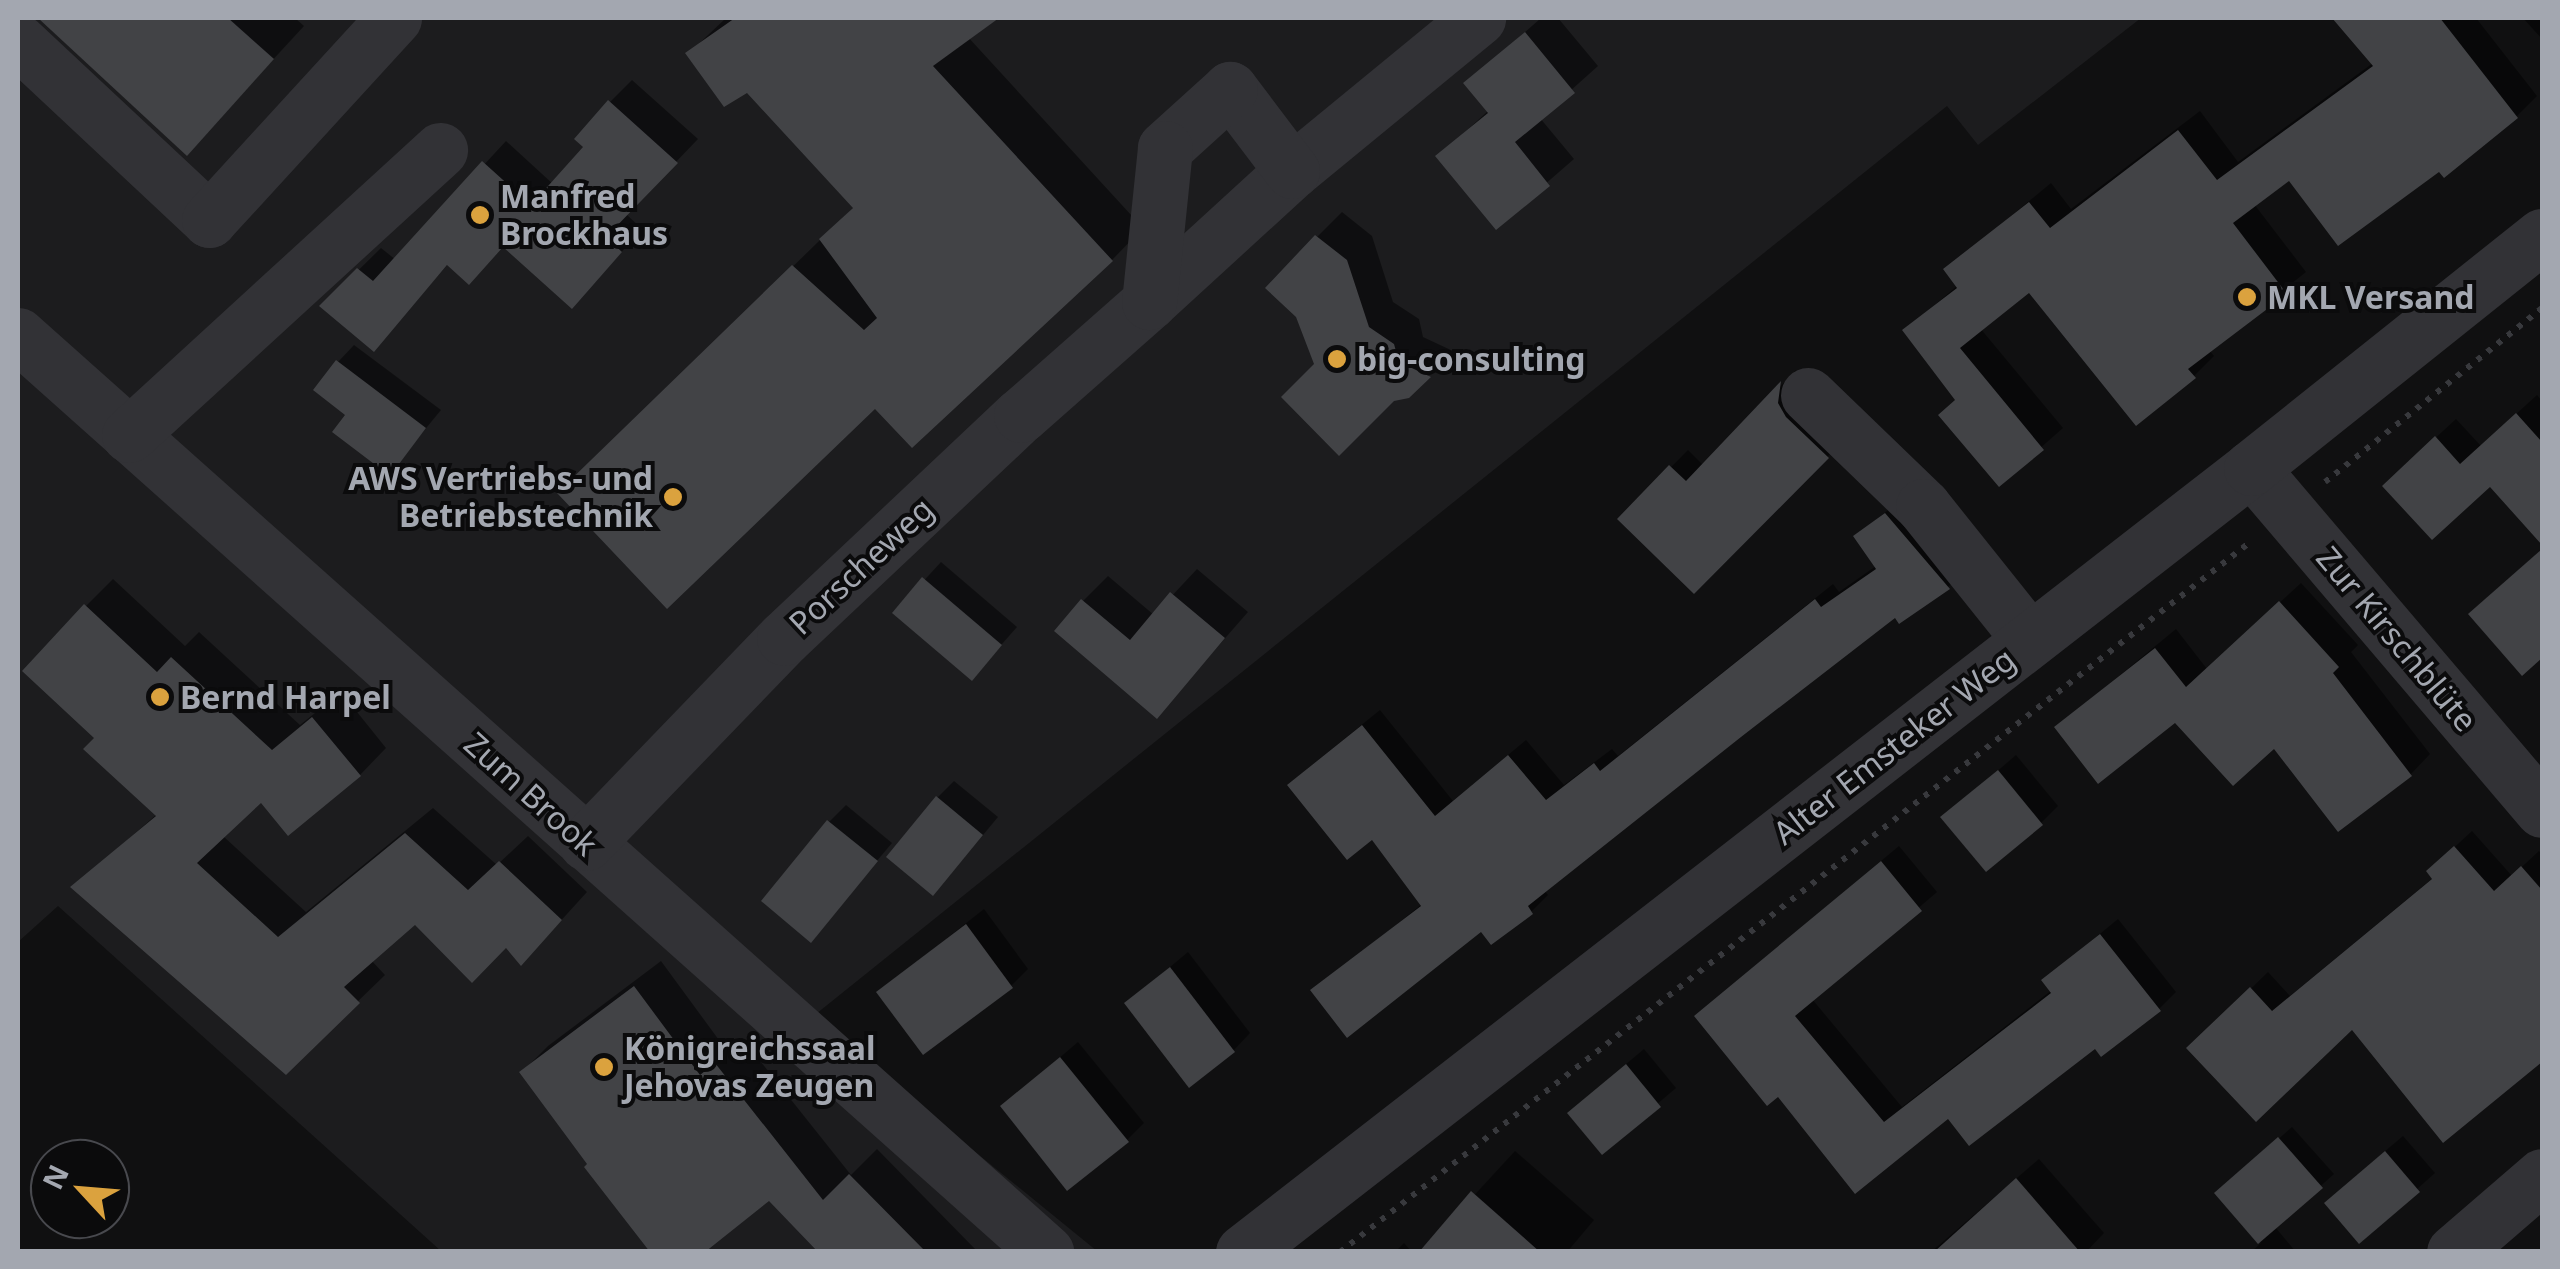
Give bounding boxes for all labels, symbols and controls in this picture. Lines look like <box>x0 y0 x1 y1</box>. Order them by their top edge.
place label: Manfred Brockhaus <box>500 178 668 253</box>
marker: Manfred Brockhaus <box>469 204 491 226</box>
place label: MKL Versand <box>2267 278 2474 316</box>
marker: MKL Versand <box>2236 286 2258 308</box>
place label: big-consulting <box>1357 340 1585 378</box>
marker: big-consulting <box>1326 348 1348 370</box>
place label: AWS Vertriebs- und Betriebstechnik <box>348 460 653 535</box>
marker: AWS Vertriebs- und Betriebstechnik <box>662 486 684 508</box>
street label: Porscheweg <box>781 490 941 642</box>
street label: Zur Kirschblüte <box>2309 539 2485 739</box>
street label: Alter Emsteker Weg <box>1766 640 2022 852</box>
place label: Bernd Harpel <box>180 678 391 716</box>
marker: Bernd Harpel <box>149 686 171 708</box>
street label: Zum Brook <box>457 724 605 864</box>
place label: Königreichssaal Jehovas Zeugen <box>624 1030 875 1105</box>
marker: Königreichssaal Jehovas Zeugen <box>593 1056 615 1078</box>
north arrow <box>30 1139 130 1239</box>
text: N <box>33 1158 77 1195</box>

